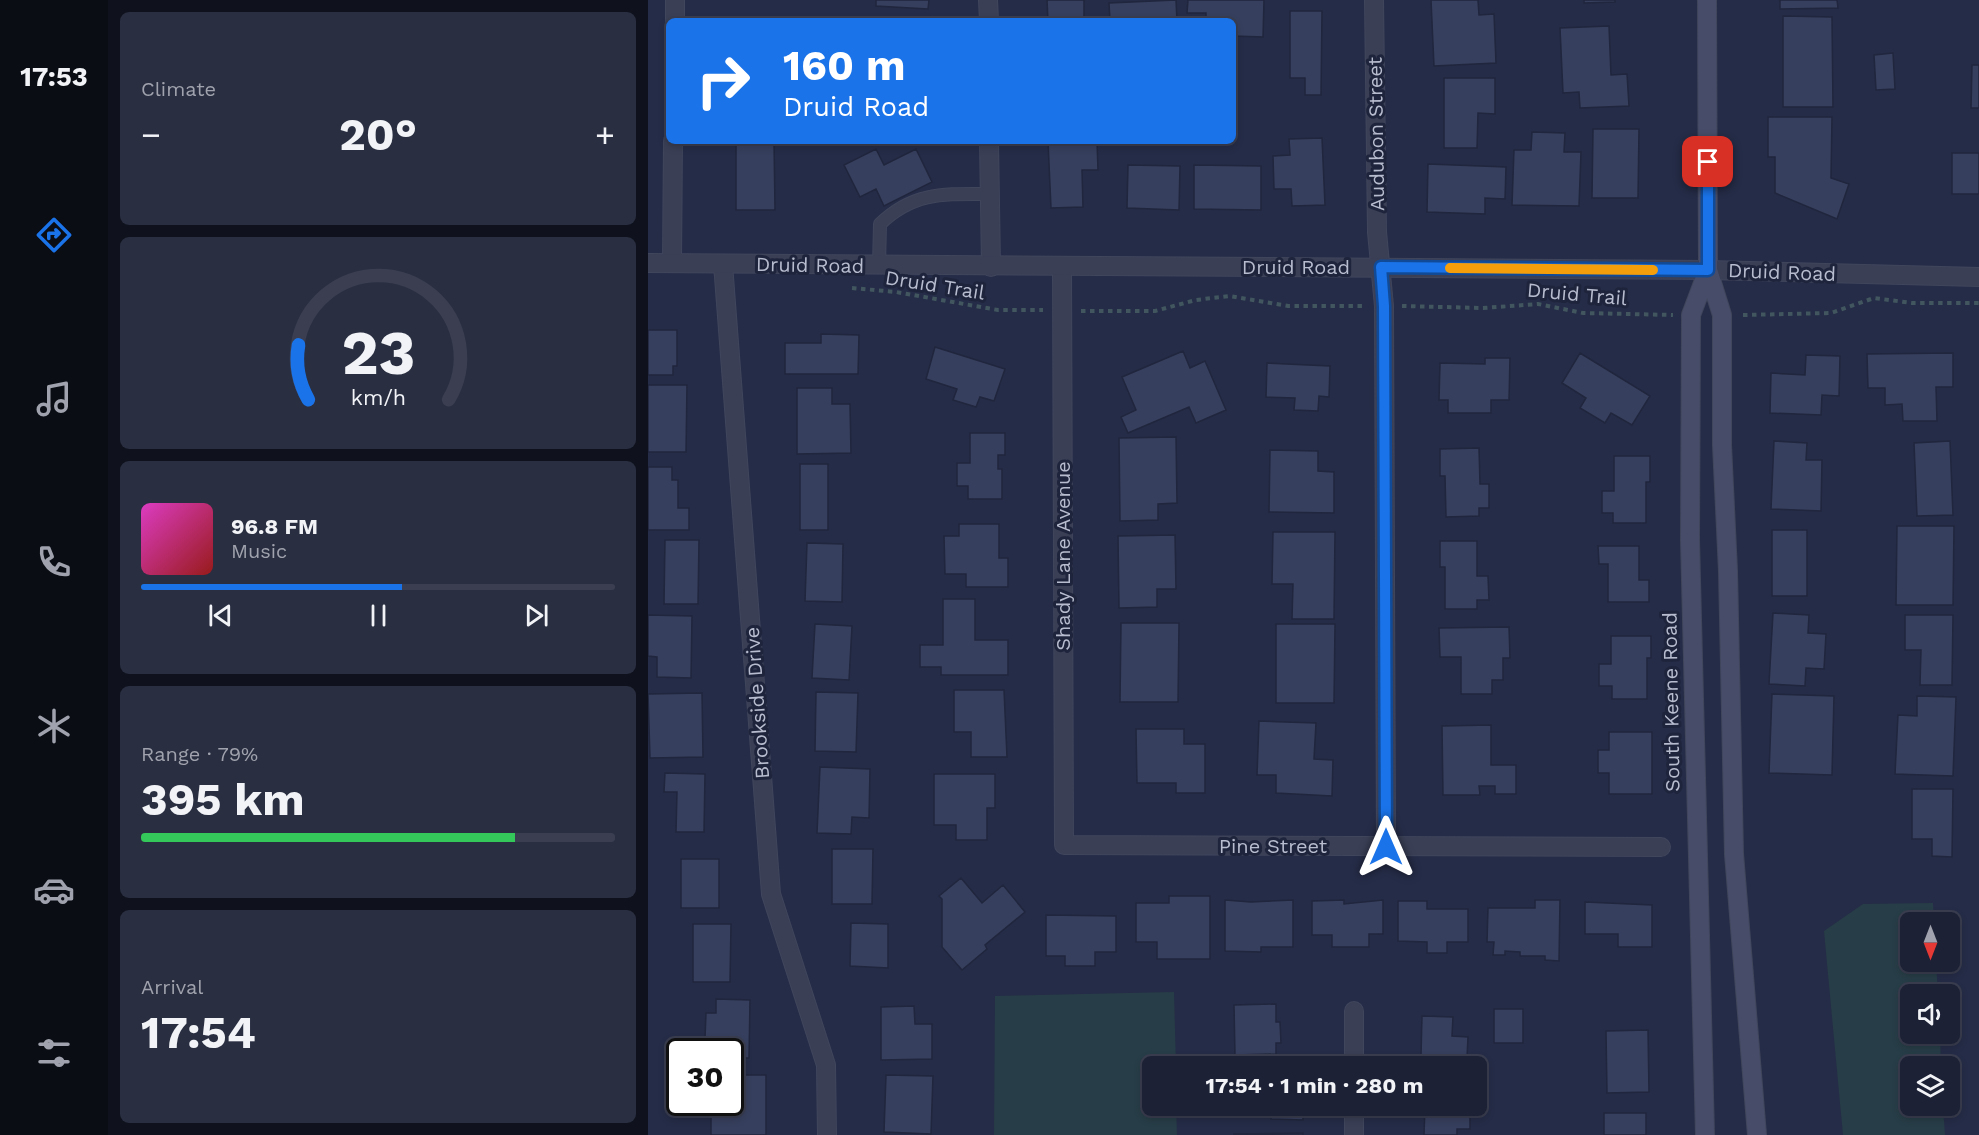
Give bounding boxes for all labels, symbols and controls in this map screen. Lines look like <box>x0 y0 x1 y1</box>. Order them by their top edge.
text: 160 m <box>783 41 906 90</box>
icon: right <box>684 42 762 120</box>
street label: Audubon Street <box>1363 56 1389 211</box>
text: 17:53 <box>20 61 88 93</box>
text: Climate <box>141 77 216 101</box>
text: Druid Road <box>783 91 929 123</box>
text: 20° <box>339 108 417 161</box>
text: − <box>141 115 161 154</box>
text: + <box>595 115 615 154</box>
pin <box>1682 136 1733 187</box>
icon: arrive <box>1691 145 1724 178</box>
icon: directions <box>33 214 75 256</box>
street label: Druid Road <box>756 252 864 278</box>
street label: Druid Road <box>1242 255 1350 279</box>
street label: Druid Road <box>1727 258 1837 286</box>
street label: Druid Trail <box>884 265 986 305</box>
street label: Druid Trail <box>1526 278 1628 310</box>
text: 23 <box>341 316 415 389</box>
icon: music <box>33 378 75 420</box>
text: km/h <box>350 385 406 410</box>
street label: Shady Lane Avenue <box>1051 461 1075 651</box>
text: 96.8 FM <box>231 514 318 539</box>
text: Music <box>231 539 287 563</box>
icon: phone <box>33 541 75 583</box>
icon: previous <box>204 599 237 632</box>
icon: pause <box>362 599 395 632</box>
icon: next <box>520 599 553 632</box>
street label: South Keene Road <box>1657 612 1685 792</box>
street label: Brookside Drive <box>740 626 774 780</box>
icon: climate <box>33 705 75 747</box>
text: Range · 79% <box>141 742 258 766</box>
text: 395 km <box>141 773 305 826</box>
position arrow <box>1354 815 1418 879</box>
street label: Pine Street <box>1219 834 1328 858</box>
icon: car <box>33 869 75 911</box>
north arrow <box>1900 912 1960 972</box>
map controls <box>1900 912 1960 1116</box>
text: Arrival <box>141 975 203 999</box>
button: sound <box>1900 984 1960 1044</box>
text: 17:54 <box>141 1006 256 1059</box>
icon: filters <box>33 1032 75 1074</box>
speed limit sign: 30 <box>666 1038 744 1116</box>
button: layers <box>1900 1056 1960 1116</box>
text: 17:54 · 1 min · 280 m <box>1206 1073 1423 1098</box>

